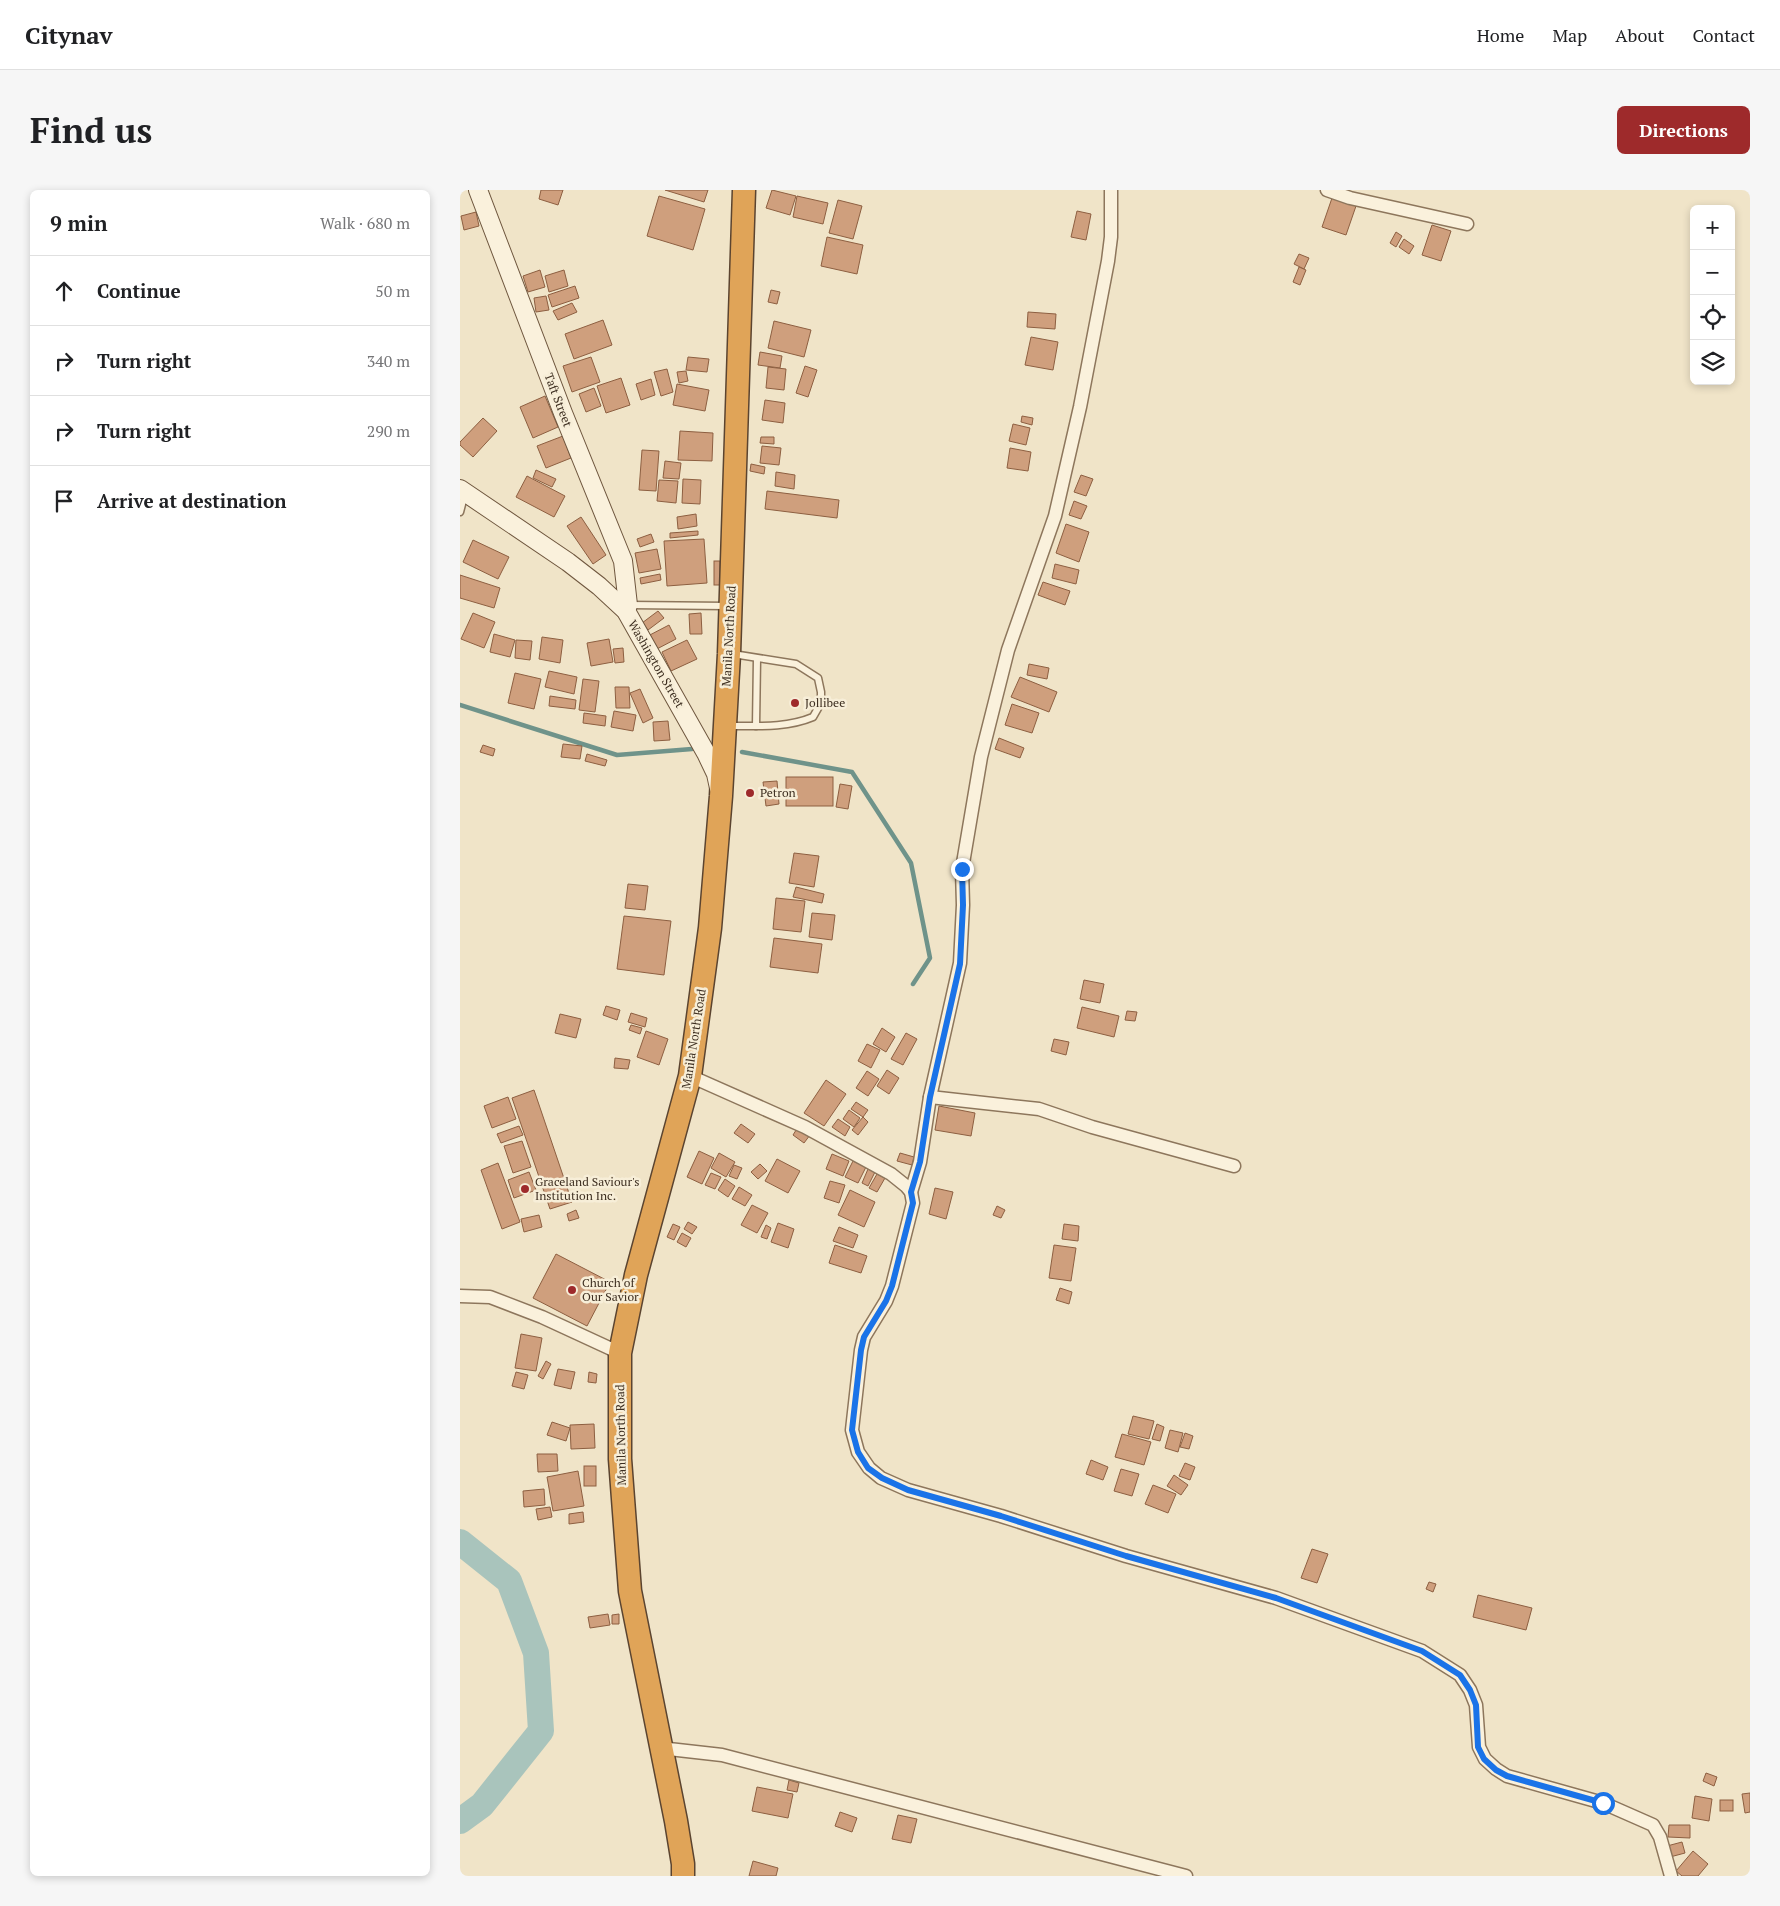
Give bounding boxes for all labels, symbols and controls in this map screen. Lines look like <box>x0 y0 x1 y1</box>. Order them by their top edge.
text: Citynav <box>25 19 112 51</box>
text: Home <box>1477 23 1524 47</box>
text: Map <box>1552 23 1587 47</box>
text: About <box>1615 23 1664 47</box>
text: Contact <box>1692 23 1755 47</box>
button: Directions <box>1617 106 1750 154</box>
text: Find us <box>30 107 152 153</box>
map controls <box>1690 205 1735 385</box>
button: + <box>1690 205 1735 250</box>
text: 9 min <box>50 209 107 237</box>
text: Walk · 680 m <box>320 212 410 234</box>
button: − <box>1690 250 1735 295</box>
icon: ahead <box>50 277 78 305</box>
text: Continue <box>97 278 181 303</box>
text: 50 m <box>375 280 410 302</box>
button: locate <box>1690 295 1735 340</box>
button: layers <box>1690 340 1735 385</box>
icon: right <box>50 347 78 375</box>
text: Turn right <box>97 348 191 373</box>
text: 340 m <box>367 350 410 372</box>
street label: Taft Street <box>541 371 576 429</box>
icon: right <box>50 417 78 445</box>
text: Turn right <box>97 418 191 443</box>
text: 290 m <box>367 420 410 442</box>
icon: arrive <box>50 487 78 515</box>
text: Arrive at destination <box>97 488 286 513</box>
street label: Manila North Road <box>718 585 739 687</box>
street label: Washington Street <box>625 617 688 711</box>
place label: Jollibee <box>805 695 845 710</box>
marker: Jollibee <box>789 697 801 709</box>
place label: Petron <box>760 785 796 800</box>
marker: Petron <box>744 787 756 799</box>
route end <box>951 858 974 881</box>
street label: Manila North Road <box>678 988 709 1090</box>
place label: Graceland Saviour's Institution Inc. <box>535 1174 640 1203</box>
marker: Graceland Saviour's Institution Inc. <box>519 1183 531 1195</box>
place label: Church of Our Savior <box>582 1275 639 1304</box>
marker: Church of Our Savior <box>566 1284 578 1296</box>
street label: Manila North Road <box>612 1384 629 1486</box>
route start <box>1592 1792 1615 1815</box>

